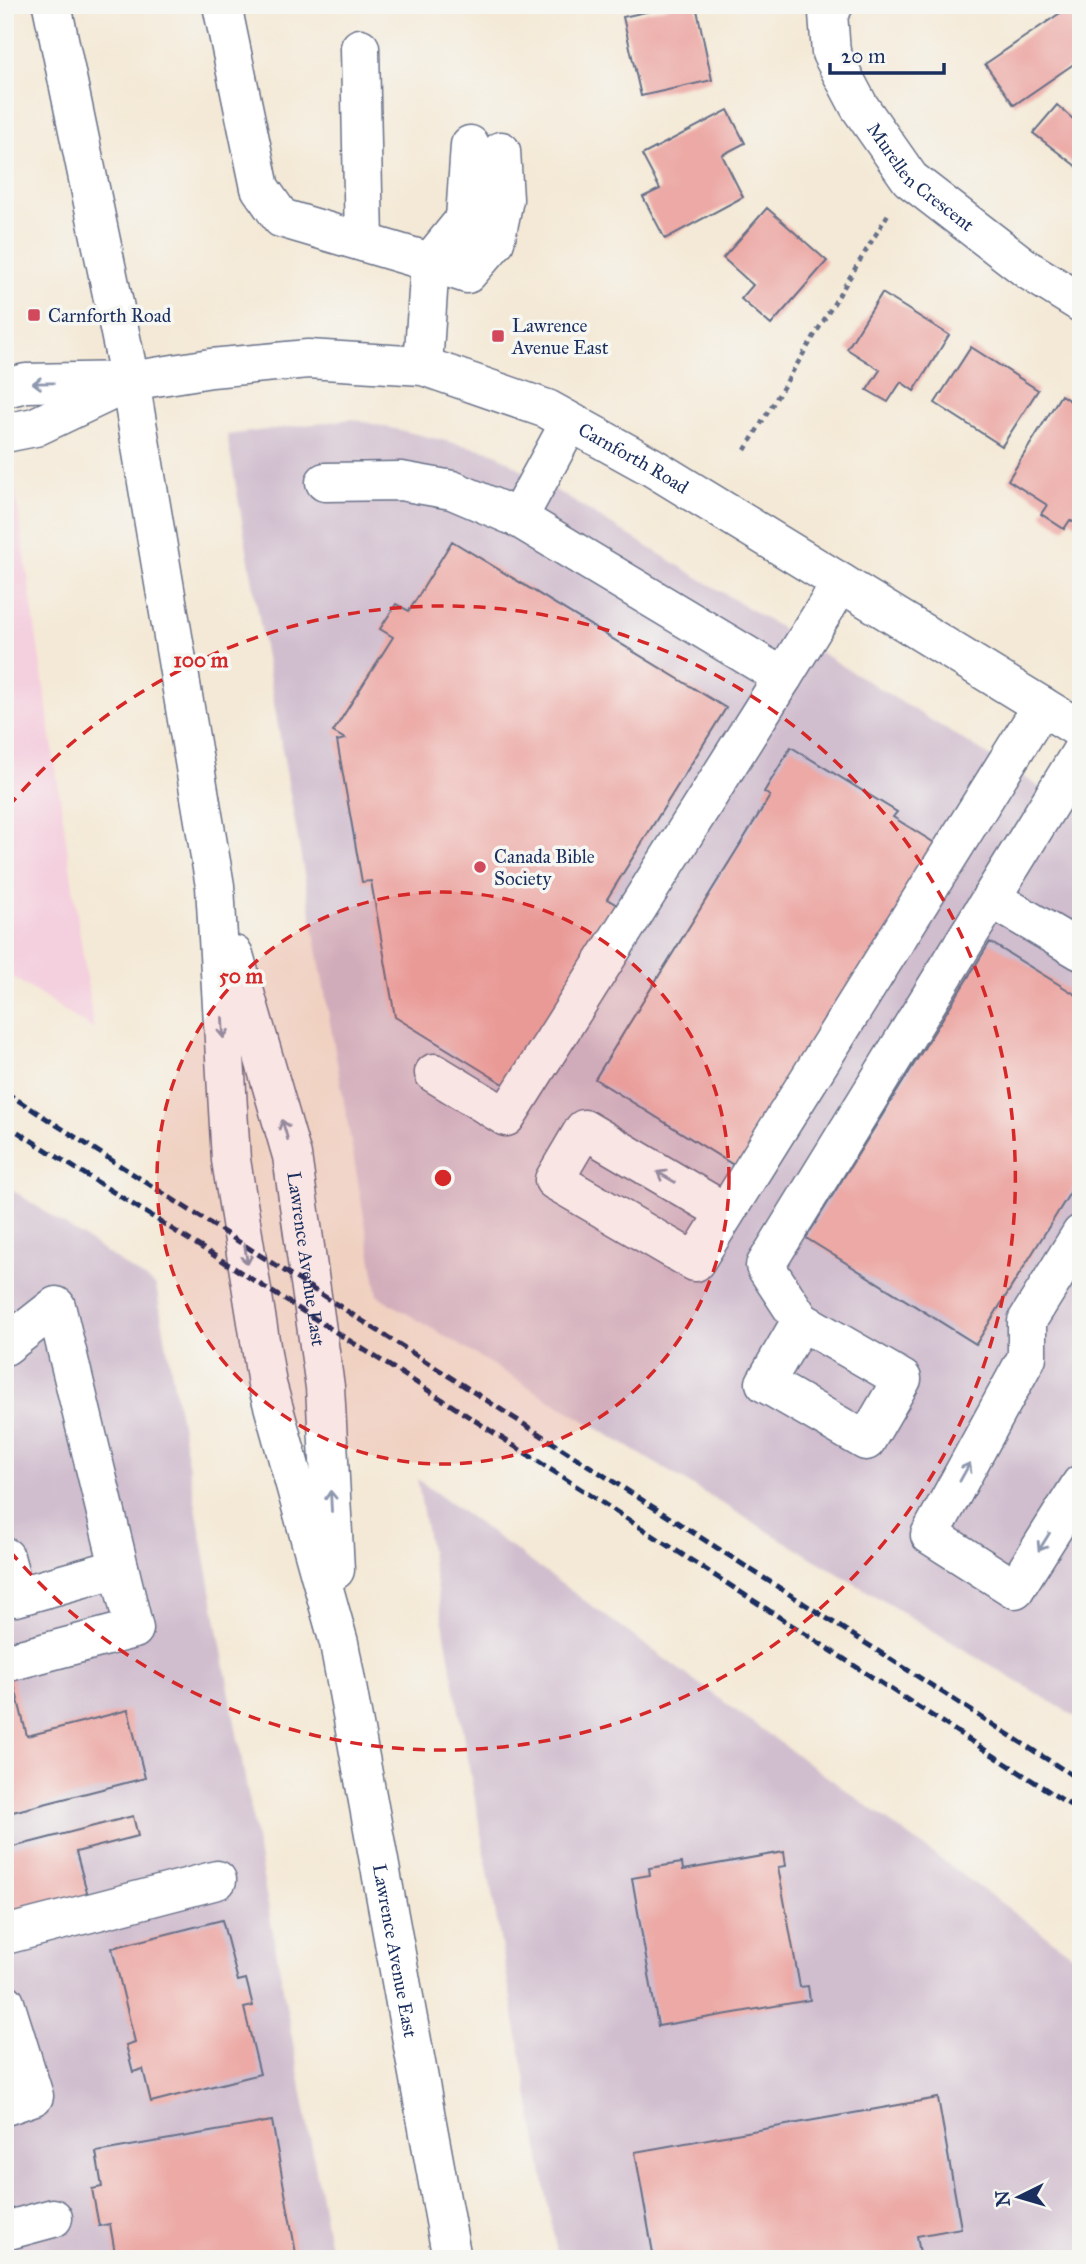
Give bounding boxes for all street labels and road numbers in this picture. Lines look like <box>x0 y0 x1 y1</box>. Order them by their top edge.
street label: Murellen Crescent <box>863 118 979 236</box>
street label: Carnforth Road <box>575 417 694 499</box>
street label: Lawrence Avenue East <box>283 1170 331 1348</box>
street label: Lawrence Avenue East <box>368 1862 423 2040</box>

